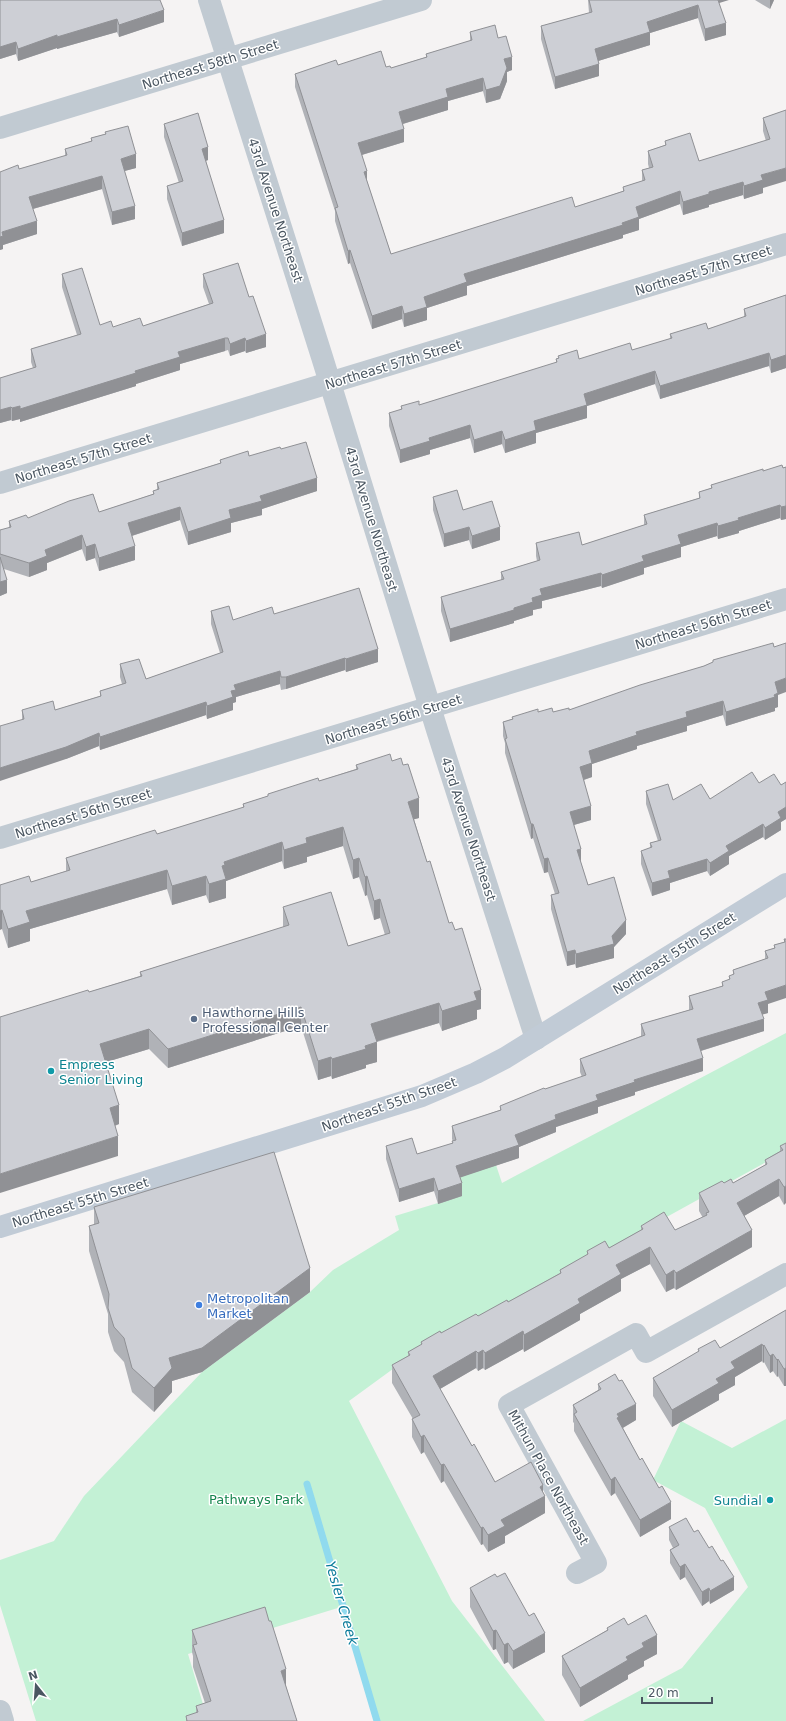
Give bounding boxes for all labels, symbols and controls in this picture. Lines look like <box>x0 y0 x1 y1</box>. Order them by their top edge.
street label: Northeast 58th Street <box>140 37 280 92</box>
street label: 43rd Avenue Northeast <box>245 136 306 284</box>
street label: Northeast 57th Street <box>633 243 773 298</box>
street label: Northeast 57th Street <box>323 337 463 392</box>
street label: Northeast 57th Street <box>13 431 153 486</box>
street label: 43rd Avenue Northeast <box>342 445 401 593</box>
street label: Northeast 56th Street <box>633 597 773 652</box>
street label: Northeast 56th Street <box>323 692 463 747</box>
street label: 43rd Avenue Northeast <box>438 755 499 903</box>
street label: Northeast 56th Street <box>13 786 153 841</box>
street label: Northeast 55th Street <box>610 909 738 997</box>
place label: Hawthorne Hills Professional Center <box>202 1005 329 1035</box>
marker: Hawthorne Hills Professional Center <box>189 1014 199 1024</box>
place label: Empress Senior Living <box>59 1057 143 1087</box>
marker: Empress Senior Living <box>46 1066 56 1076</box>
street label: Northeast 55th Street <box>320 1074 459 1135</box>
street label: Northeast 55th Street <box>10 1175 150 1230</box>
place label: Metropolitan Market <box>207 1291 289 1321</box>
marker: Metropolitan Market <box>194 1300 204 1310</box>
street label: Mithun Place Northeast <box>505 1407 592 1547</box>
park label: Pathways Park <box>209 1492 303 1507</box>
place label: Sundial <box>714 1493 762 1508</box>
marker: Sundial <box>765 1495 775 1505</box>
water label: Yesler Creek <box>322 1559 362 1648</box>
north arrow <box>16 1665 56 1705</box>
text: N <box>27 1668 40 1683</box>
scale bar <box>642 1679 712 1705</box>
text: 20 m <box>648 1686 679 1700</box>

